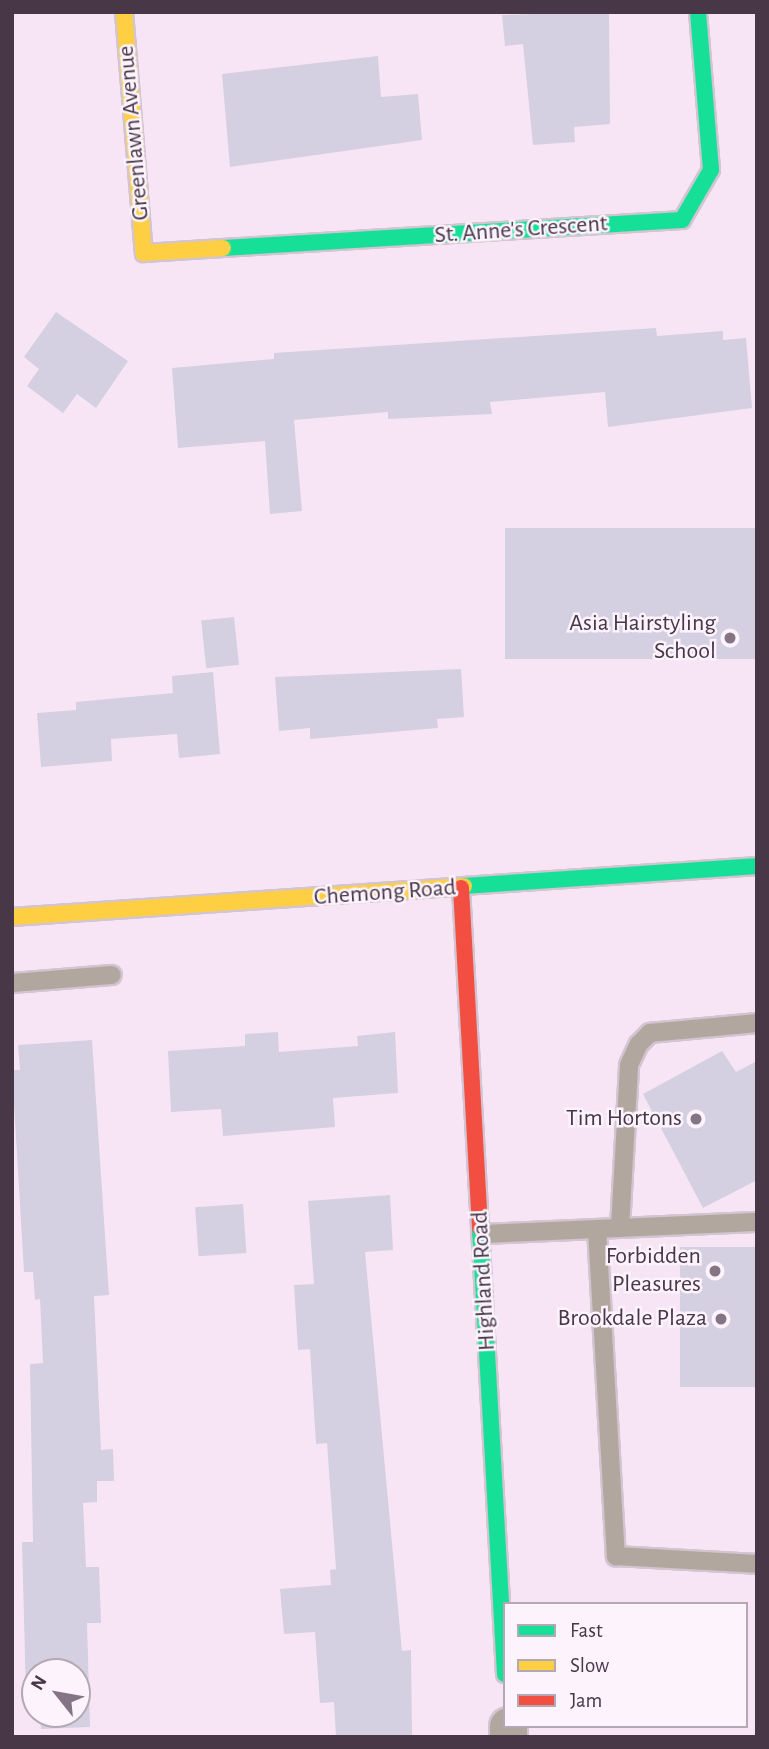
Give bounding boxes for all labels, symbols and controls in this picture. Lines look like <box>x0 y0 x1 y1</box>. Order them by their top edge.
street label: Greenlawn Avenue <box>112 44 156 222</box>
street label: St. Anne's Crescent <box>434 210 608 250</box>
place label: Asia Hairstyling School <box>569 610 716 666</box>
marker: Asia Hairstyling School <box>722 630 738 646</box>
street label: Chemong Road <box>313 874 457 912</box>
place label: Tim Hortons <box>566 1105 682 1133</box>
marker: Tim Hortons <box>688 1111 704 1127</box>
street label: Highland Road <box>466 1211 502 1351</box>
place label: Forbidden Pleasures <box>606 1243 701 1299</box>
marker: Forbidden Pleasures <box>707 1263 723 1279</box>
place label: Brookdale Plaza <box>558 1305 707 1333</box>
marker: Brookdale Plaza <box>713 1311 729 1327</box>
legend <box>503 1602 748 1728</box>
text: Fast <box>570 1620 603 1641</box>
text: Slow <box>570 1655 609 1676</box>
north arrow <box>21 1658 91 1728</box>
text: N <box>28 1672 51 1694</box>
text: Jam <box>570 1690 602 1711</box>

